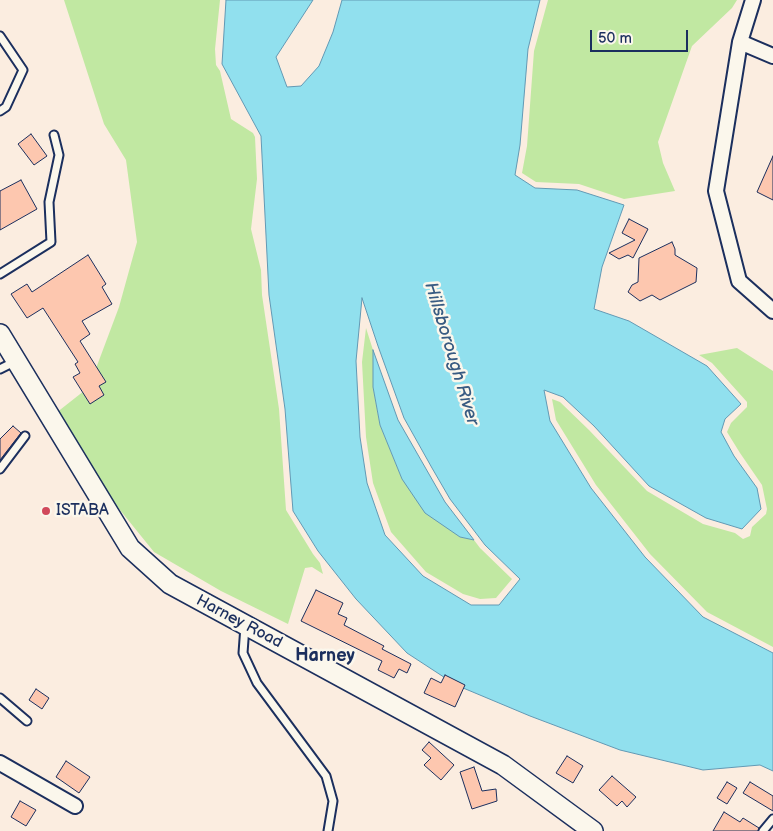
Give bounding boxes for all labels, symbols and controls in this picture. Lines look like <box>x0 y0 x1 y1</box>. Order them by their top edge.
scale bar <box>593 20 690 52</box>
text: 50 m <box>598 29 632 48</box>
water label: Hillsborough River <box>419 280 483 428</box>
place label: ISTABA <box>56 501 109 521</box>
marker: ISTABA <box>40 505 52 517</box>
street label: Harney Road <box>193 591 285 653</box>
district label: Harney <box>295 645 355 667</box>

